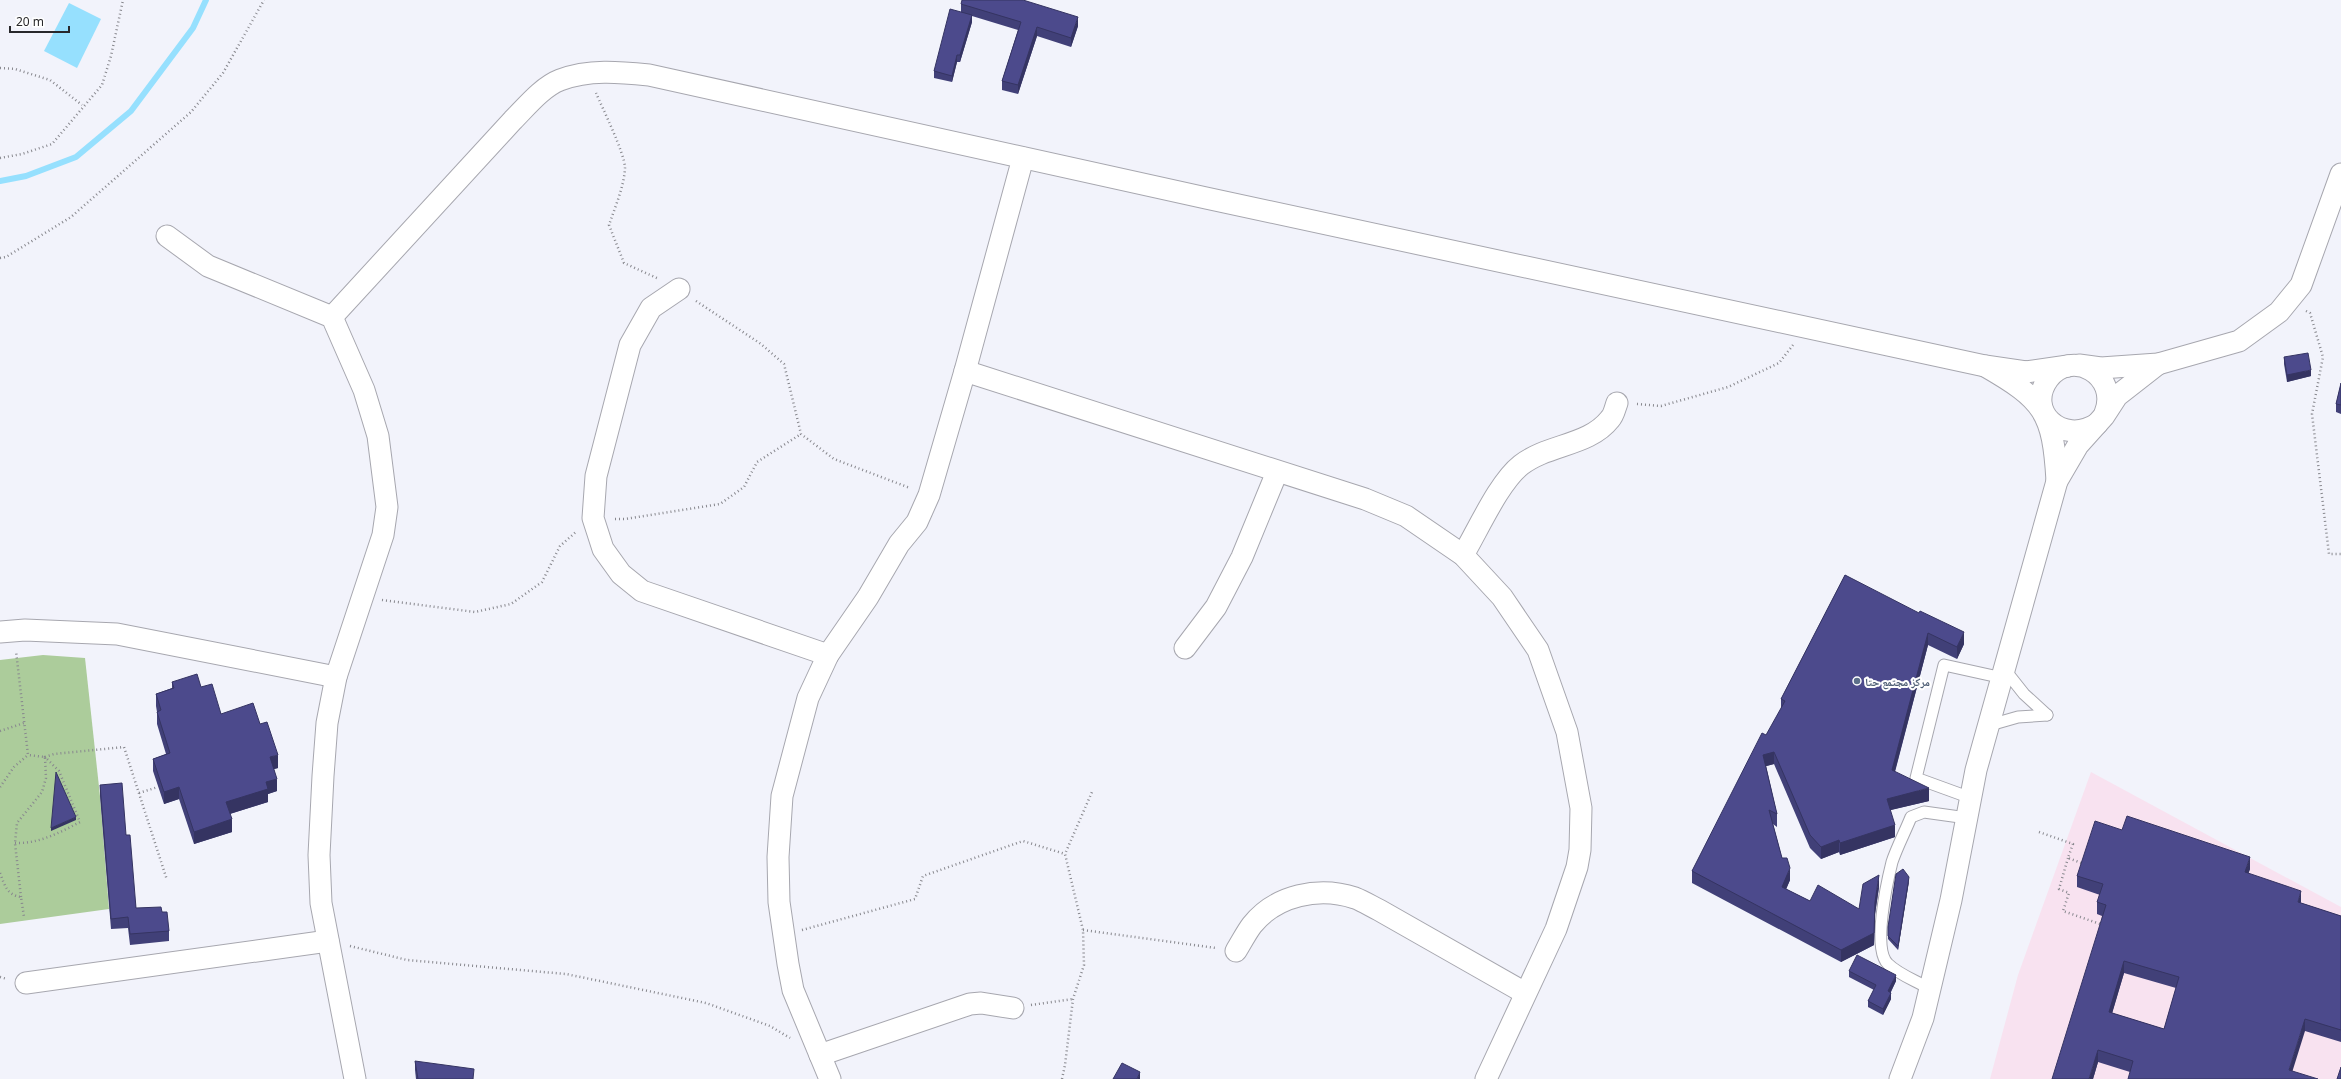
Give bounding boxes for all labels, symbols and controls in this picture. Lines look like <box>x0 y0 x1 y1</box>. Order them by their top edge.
scale bar <box>10 8 69 34</box>
text: 20 m <box>16 13 44 30</box>
place label: مركز مجتمع حتا <box>1865 674 1930 690</box>
marker: مركز مجتمع حتا <box>1852 676 1862 686</box>

